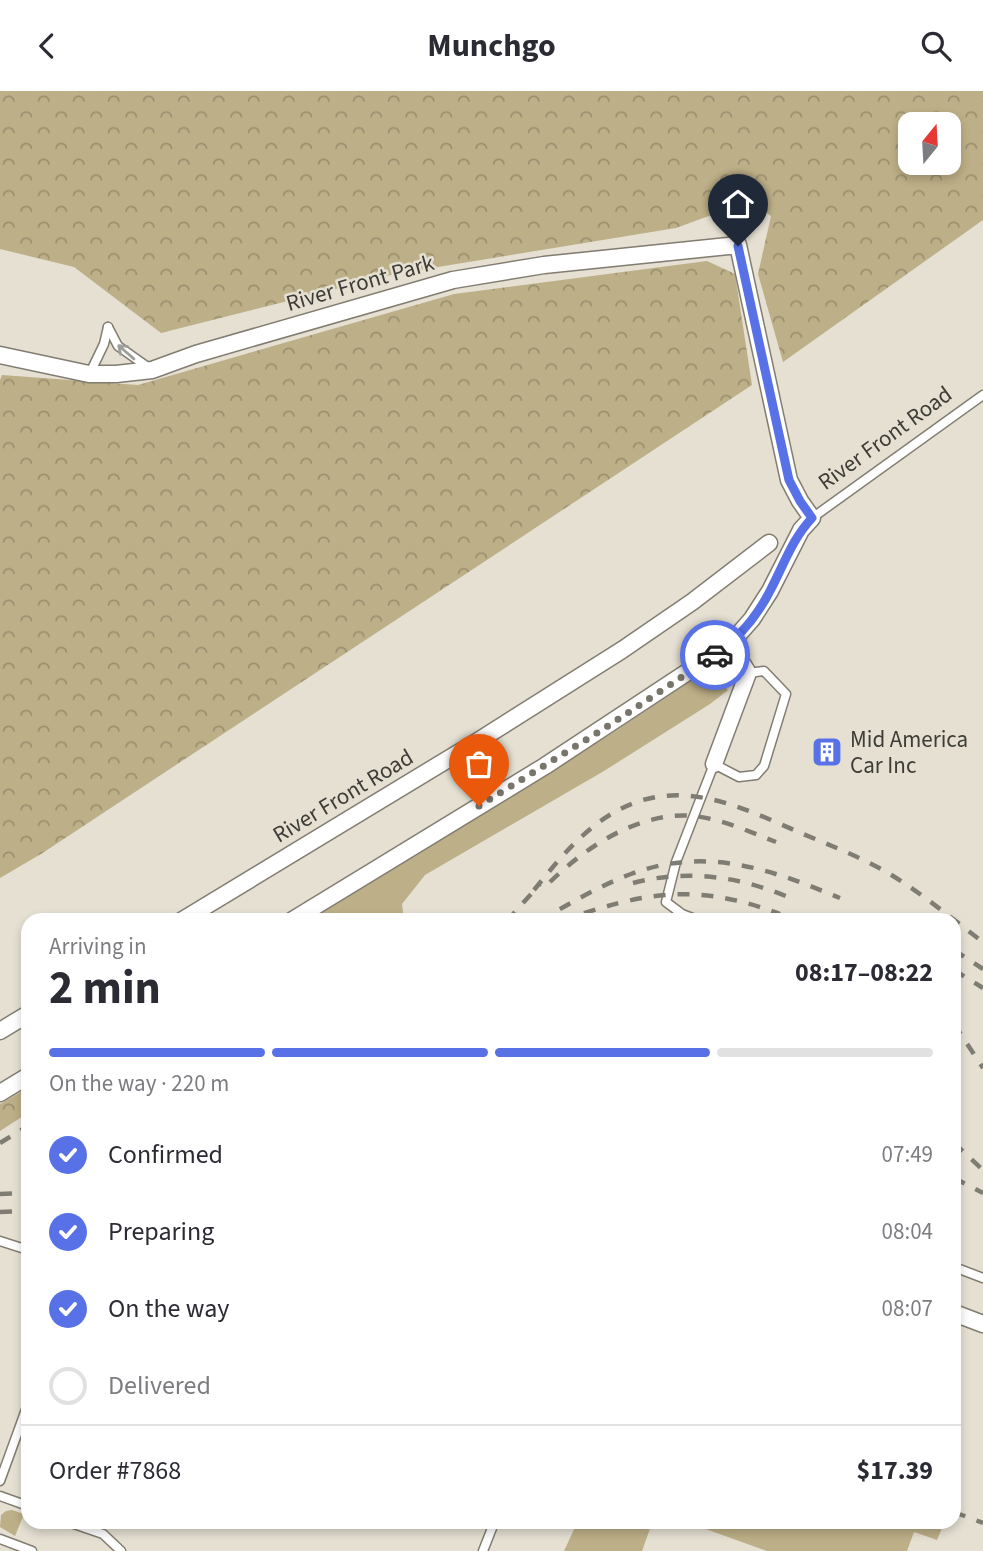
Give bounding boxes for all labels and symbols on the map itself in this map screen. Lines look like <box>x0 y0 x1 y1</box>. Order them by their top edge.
north arrow <box>898 112 961 175</box>
pin <box>708 174 768 246</box>
street label: River Front Park <box>282 246 438 320</box>
one-way arrow <box>117 344 135 360</box>
street label: River Front Road <box>811 378 959 498</box>
courier <box>680 620 750 690</box>
place label: Mid America Car Inc <box>850 723 968 782</box>
pin <box>449 734 509 806</box>
building icon: Mid America Car Inc <box>810 735 844 769</box>
street label: River Front Road <box>266 741 420 851</box>

